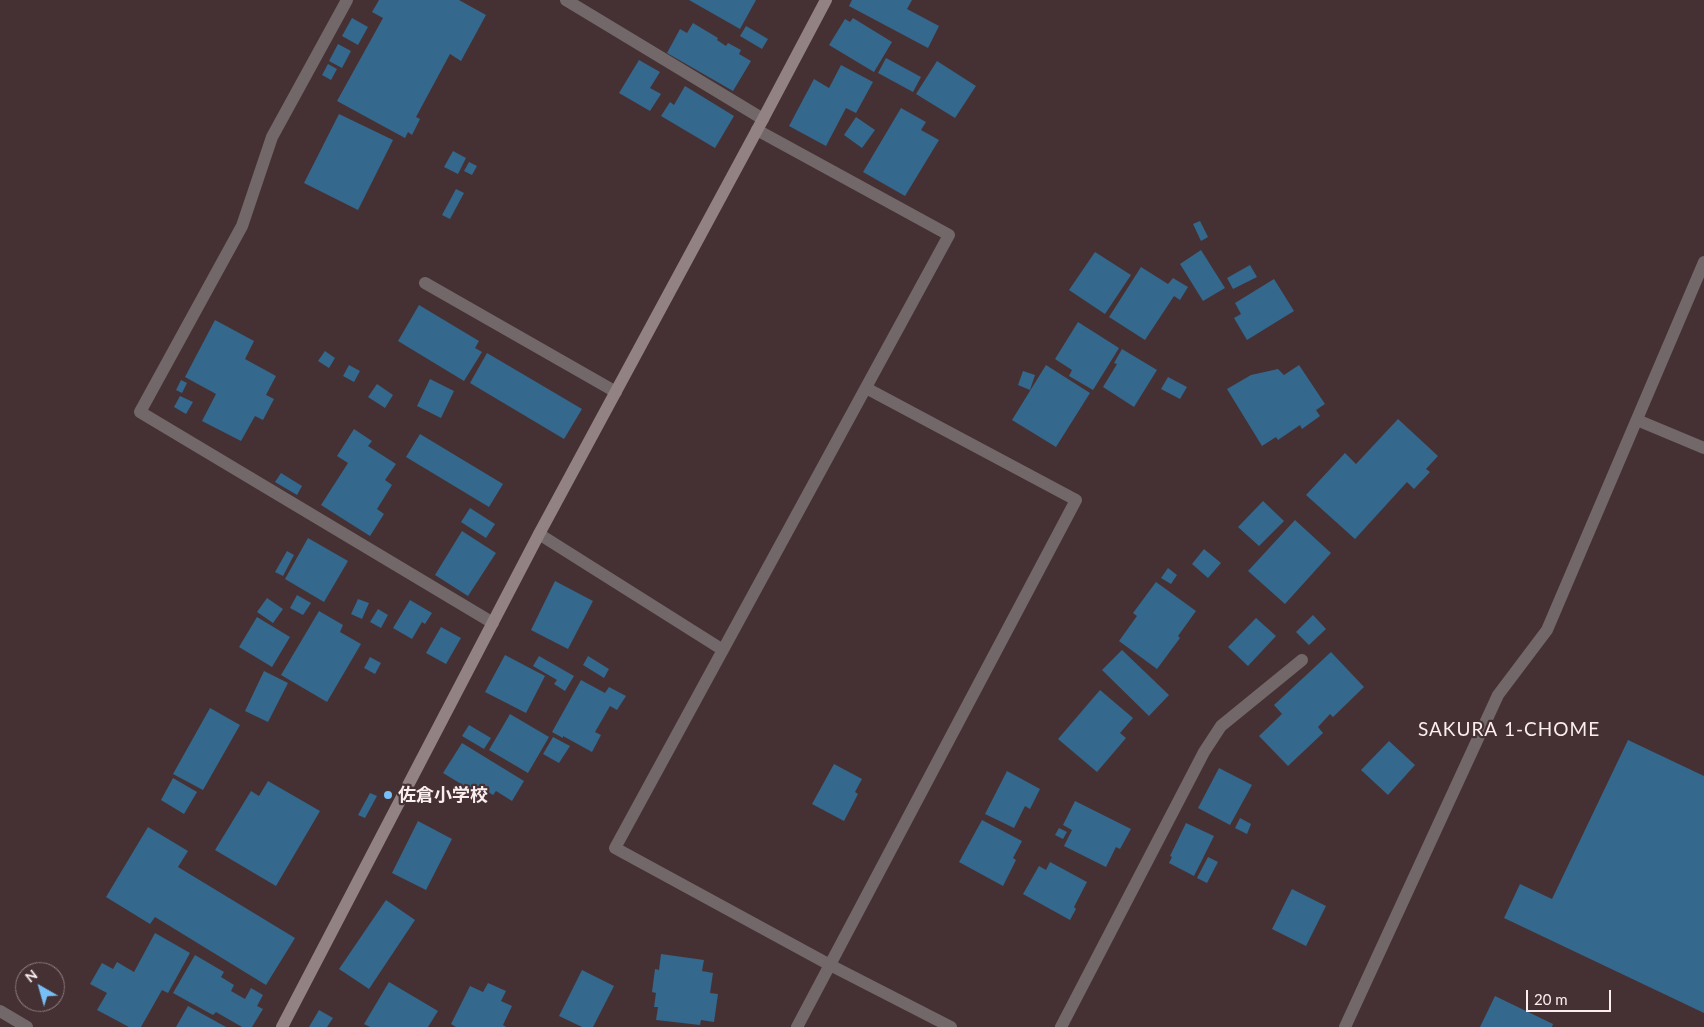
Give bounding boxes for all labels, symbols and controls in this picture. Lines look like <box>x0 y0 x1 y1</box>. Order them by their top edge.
district label: SAKURA 1-CHOME <box>1416 719 1602 741</box>
place label: 佐倉小学校 <box>398 784 488 806</box>
marker: 佐倉小学校 <box>382 789 394 801</box>
north arrow <box>15 962 65 1012</box>
text: N <box>22 966 41 986</box>
scale bar <box>1529 980 1614 1012</box>
text: 20 m <box>1534 990 1568 1008</box>

